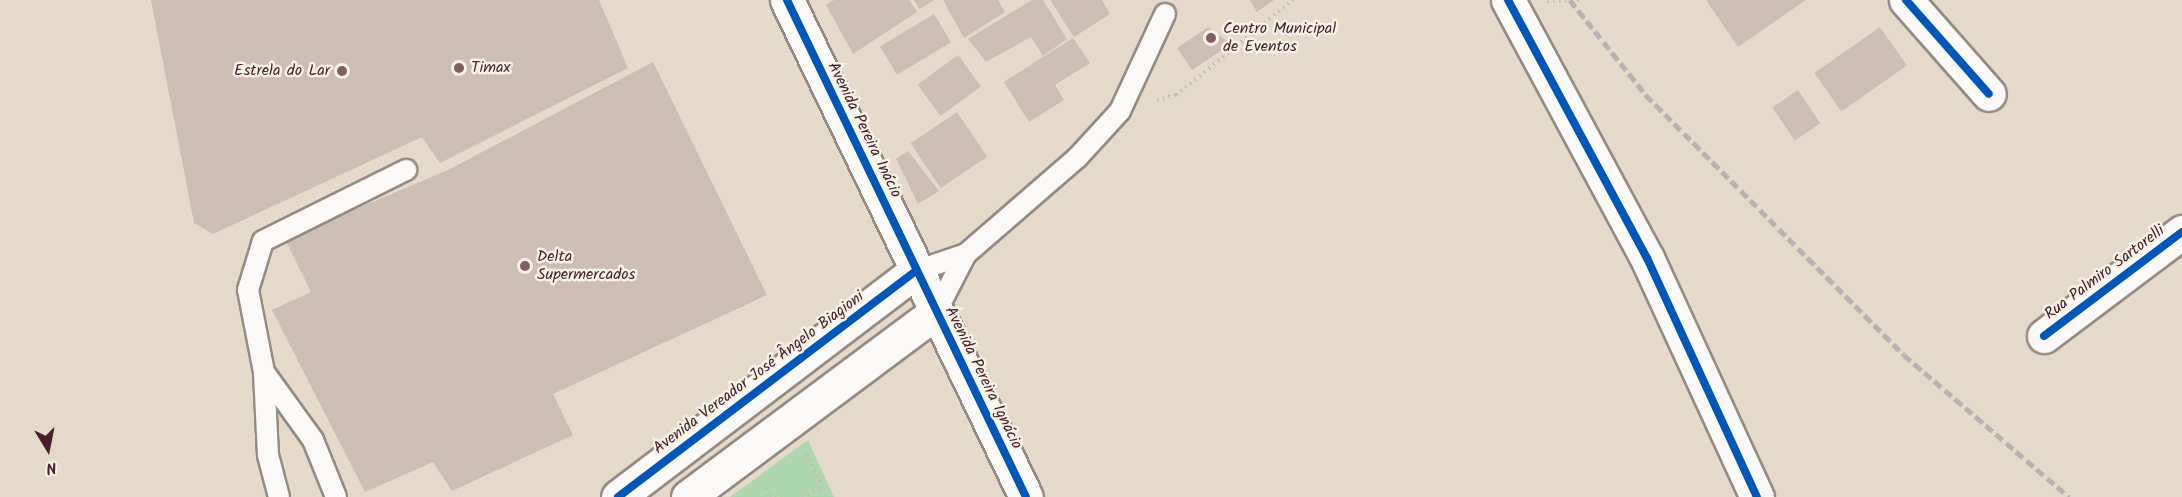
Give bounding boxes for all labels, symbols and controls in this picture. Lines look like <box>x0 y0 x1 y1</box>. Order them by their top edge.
place label: Centro Municipal de Eventos <box>1223 19 1336 57</box>
marker: Centro Municipal de Eventos <box>1204 31 1218 45</box>
place label: Timax <box>471 58 510 78</box>
street label: Avenida Pereira Inácio <box>823 59 905 201</box>
place label: Estrela do Lar <box>234 61 330 81</box>
marker: Timax <box>452 61 466 75</box>
marker: Estrela do Lar <box>335 64 349 78</box>
street label: Rua Palmiro Sartorelli <box>2041 222 2169 324</box>
place label: Delta Supermercados <box>537 247 635 285</box>
marker: Delta Supermercados <box>518 259 532 273</box>
street label: Avenida Vereador José Ângelo Biagioni <box>650 287 868 459</box>
street label: Avenida Pereira Ignácio <box>940 304 1026 452</box>
north arrow <box>18 419 78 479</box>
text: N <box>44 454 58 480</box>

